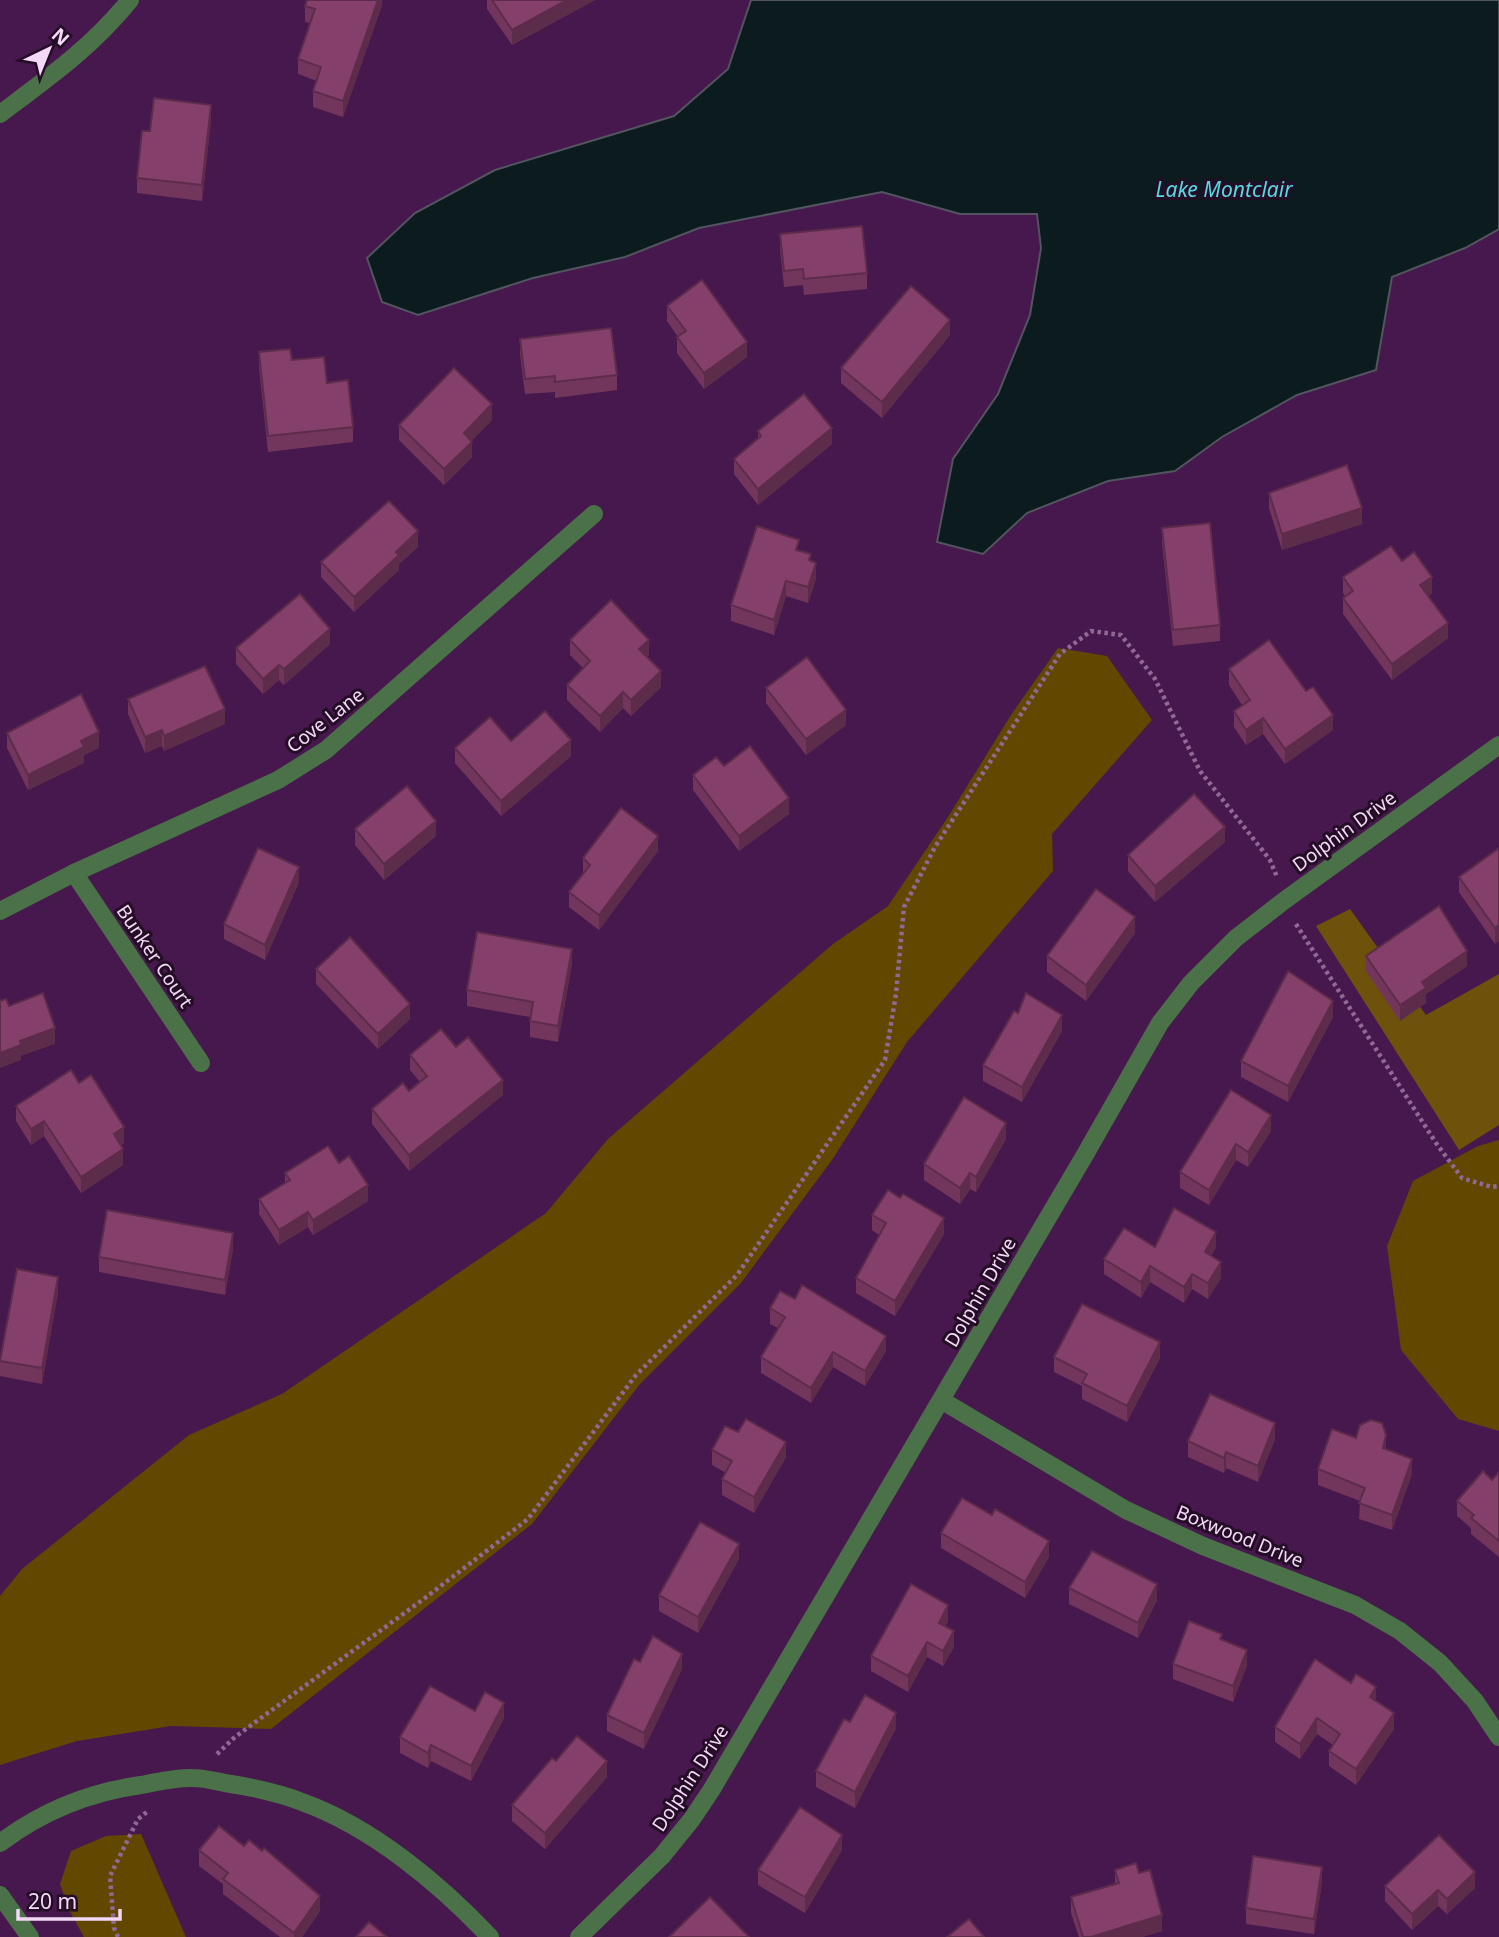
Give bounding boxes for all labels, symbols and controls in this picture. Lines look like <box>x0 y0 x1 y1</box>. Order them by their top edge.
north arrow <box>14 14 84 84</box>
text: N <box>46 22 75 51</box>
water label: Lake Montclair <box>1155 175 1294 203</box>
street label: Cove Lane <box>281 682 369 758</box>
street label: Dolphin Drive <box>1287 785 1401 877</box>
street label: Bunker Court <box>111 899 199 1013</box>
street label: Dolphin Drive <box>938 1233 1022 1351</box>
street label: Boxwood Drive <box>1173 1499 1307 1573</box>
street label: Dolphin Drive <box>646 1720 734 1836</box>
scale bar <box>18 1878 119 1922</box>
text: 20 m <box>28 1887 77 1915</box>

